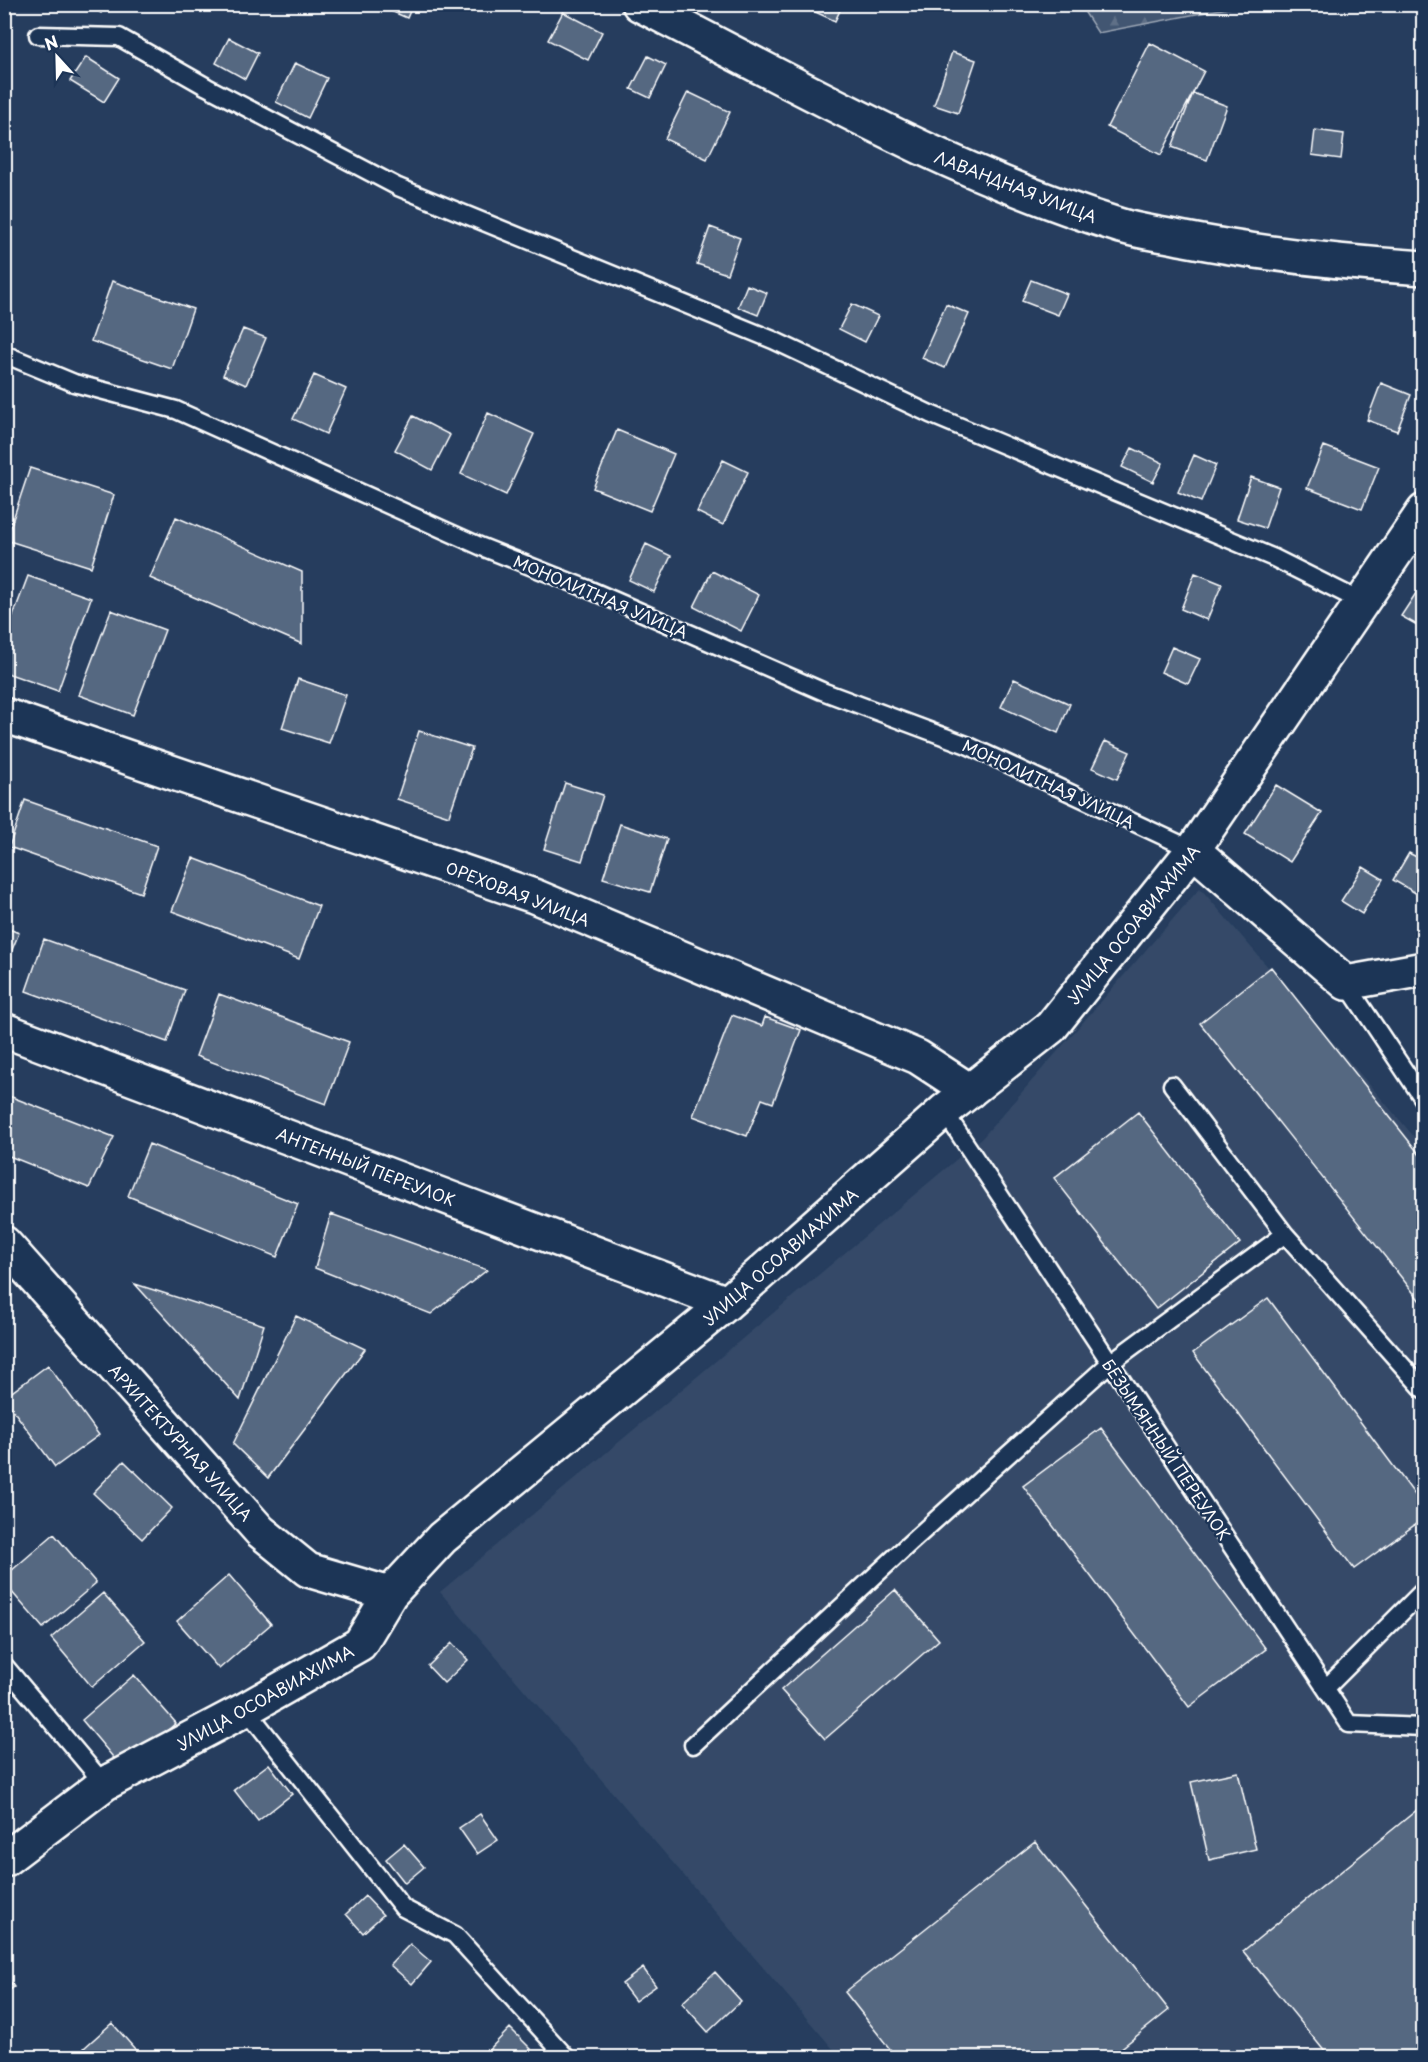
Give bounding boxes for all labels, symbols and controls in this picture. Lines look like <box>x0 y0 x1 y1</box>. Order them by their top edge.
north arrow <box>27 27 87 87</box>
text: N <box>41 29 61 56</box>
street label: ЛАВАНДНАЯ УЛИЦА <box>932 144 1100 228</box>
street label: МОНОЛИТНАЯ УЛИЦА <box>510 548 692 644</box>
street label: МОНОЛИТНАЯ УЛИЦА <box>959 733 1139 833</box>
street label: УЛИЦА ОСОАВИАХИМА <box>1061 839 1205 1009</box>
street label: ОРЕХОВАЯ УЛИЦА <box>442 854 594 932</box>
street label: АНТЕННЫЙ ПЕРЕУЛОК <box>273 1121 459 1211</box>
street label: УЛИЦА ОСОАВИАХИМА <box>697 1182 863 1330</box>
street label: БЕЗЫМЯННЫЙ ПЕРЕУЛОК <box>1097 1354 1237 1544</box>
street label: АРХИТЕКТУРНАЯ УЛИЦА <box>104 1358 258 1526</box>
street label: УЛИЦА ОСОАВИАХИМА <box>172 1638 358 1756</box>

